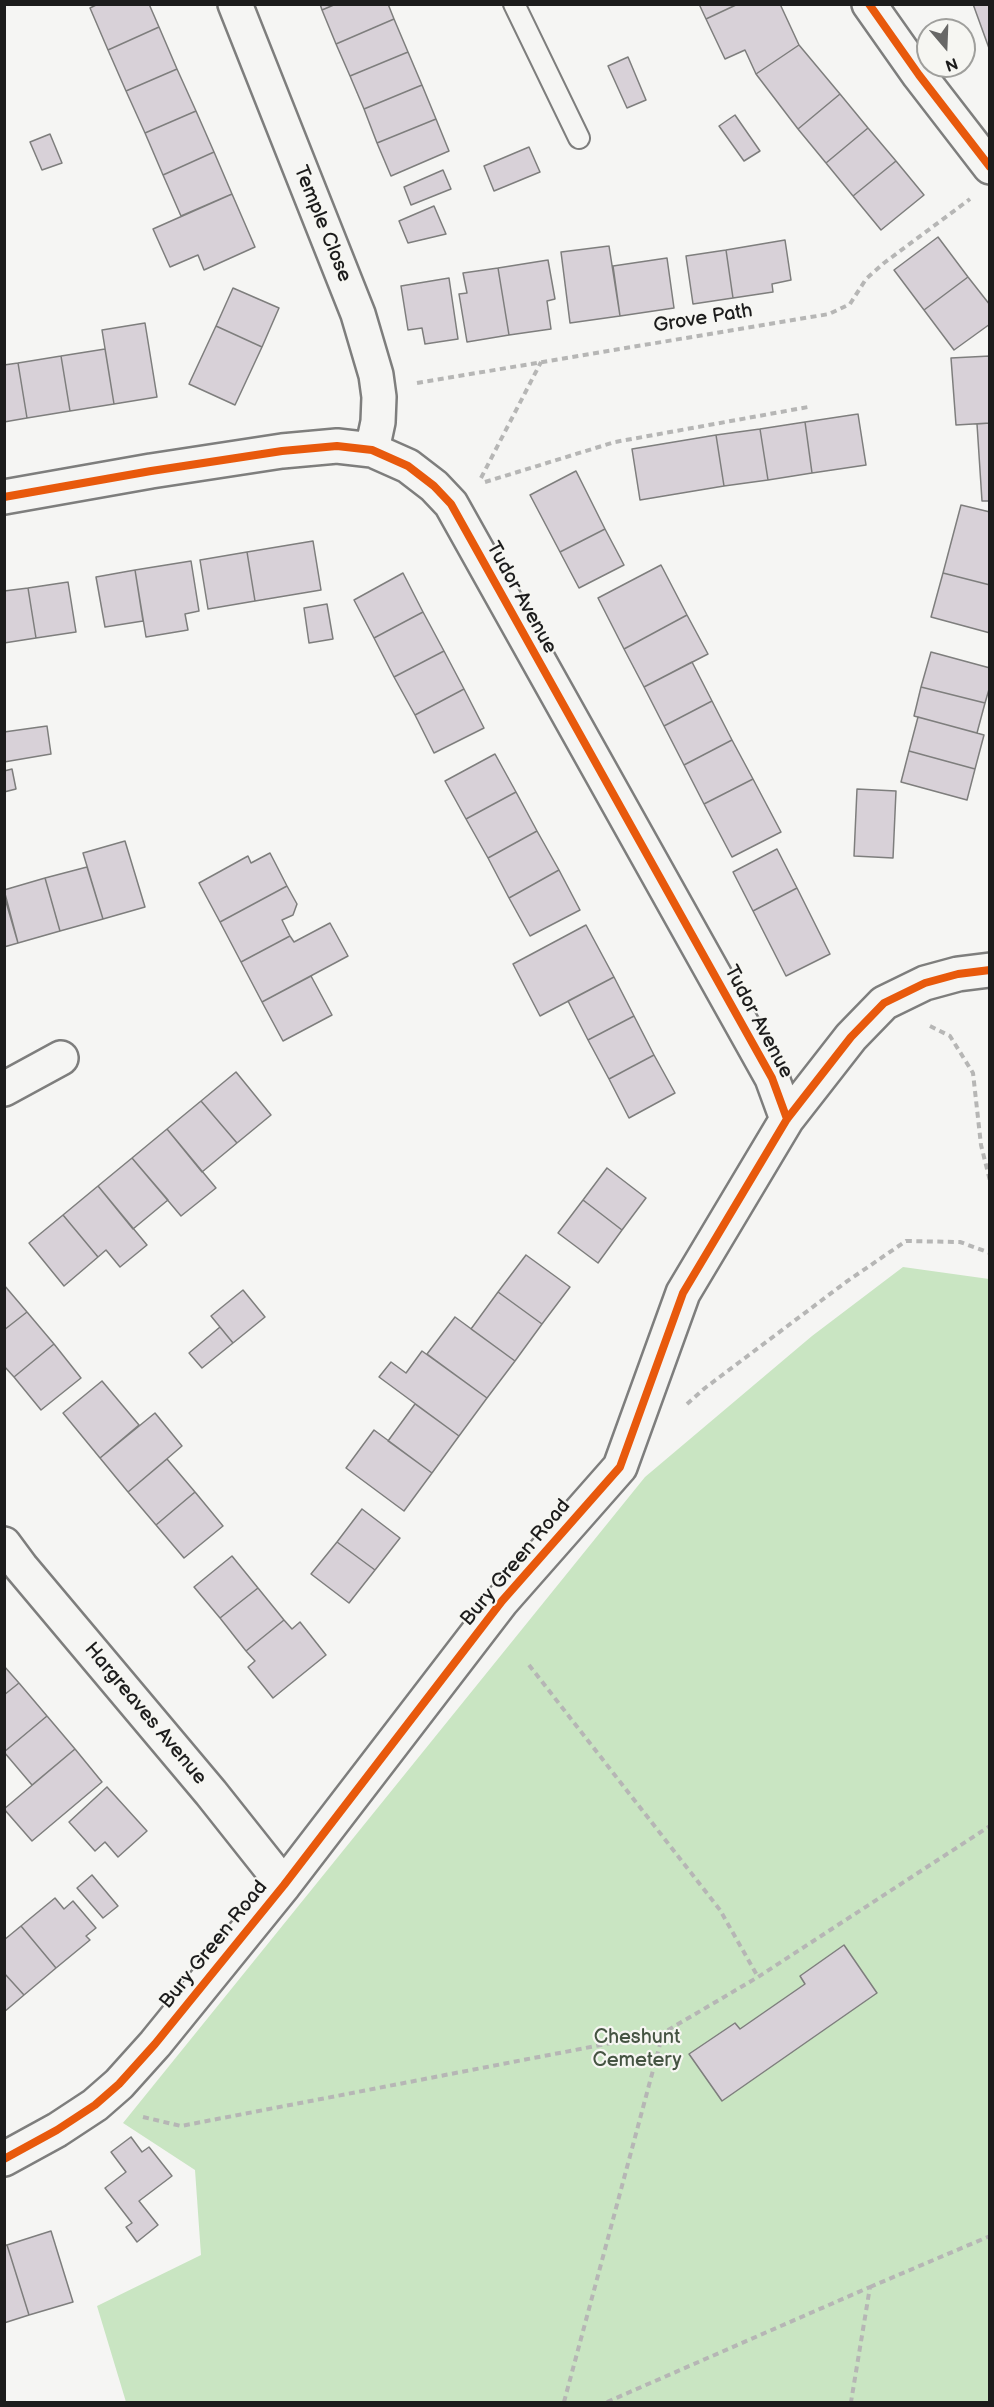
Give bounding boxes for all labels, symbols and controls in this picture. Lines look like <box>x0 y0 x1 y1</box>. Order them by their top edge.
north arrow <box>916 18 976 78</box>
text: N <box>943 53 960 75</box>
street label: Temple Close <box>288 162 356 286</box>
street label: Grove Path <box>652 299 754 339</box>
street label: Tudor Avenue <box>480 538 562 658</box>
street label: Tudor Avenue <box>718 962 798 1082</box>
street label: Bury Green Road <box>456 1495 576 1631</box>
street label: Hargreaves Avenue <box>79 1638 211 1790</box>
street label: Bury Green Road <box>155 1876 273 2014</box>
park label: Cheshunt Cemetery <box>592 2026 682 2073</box>

